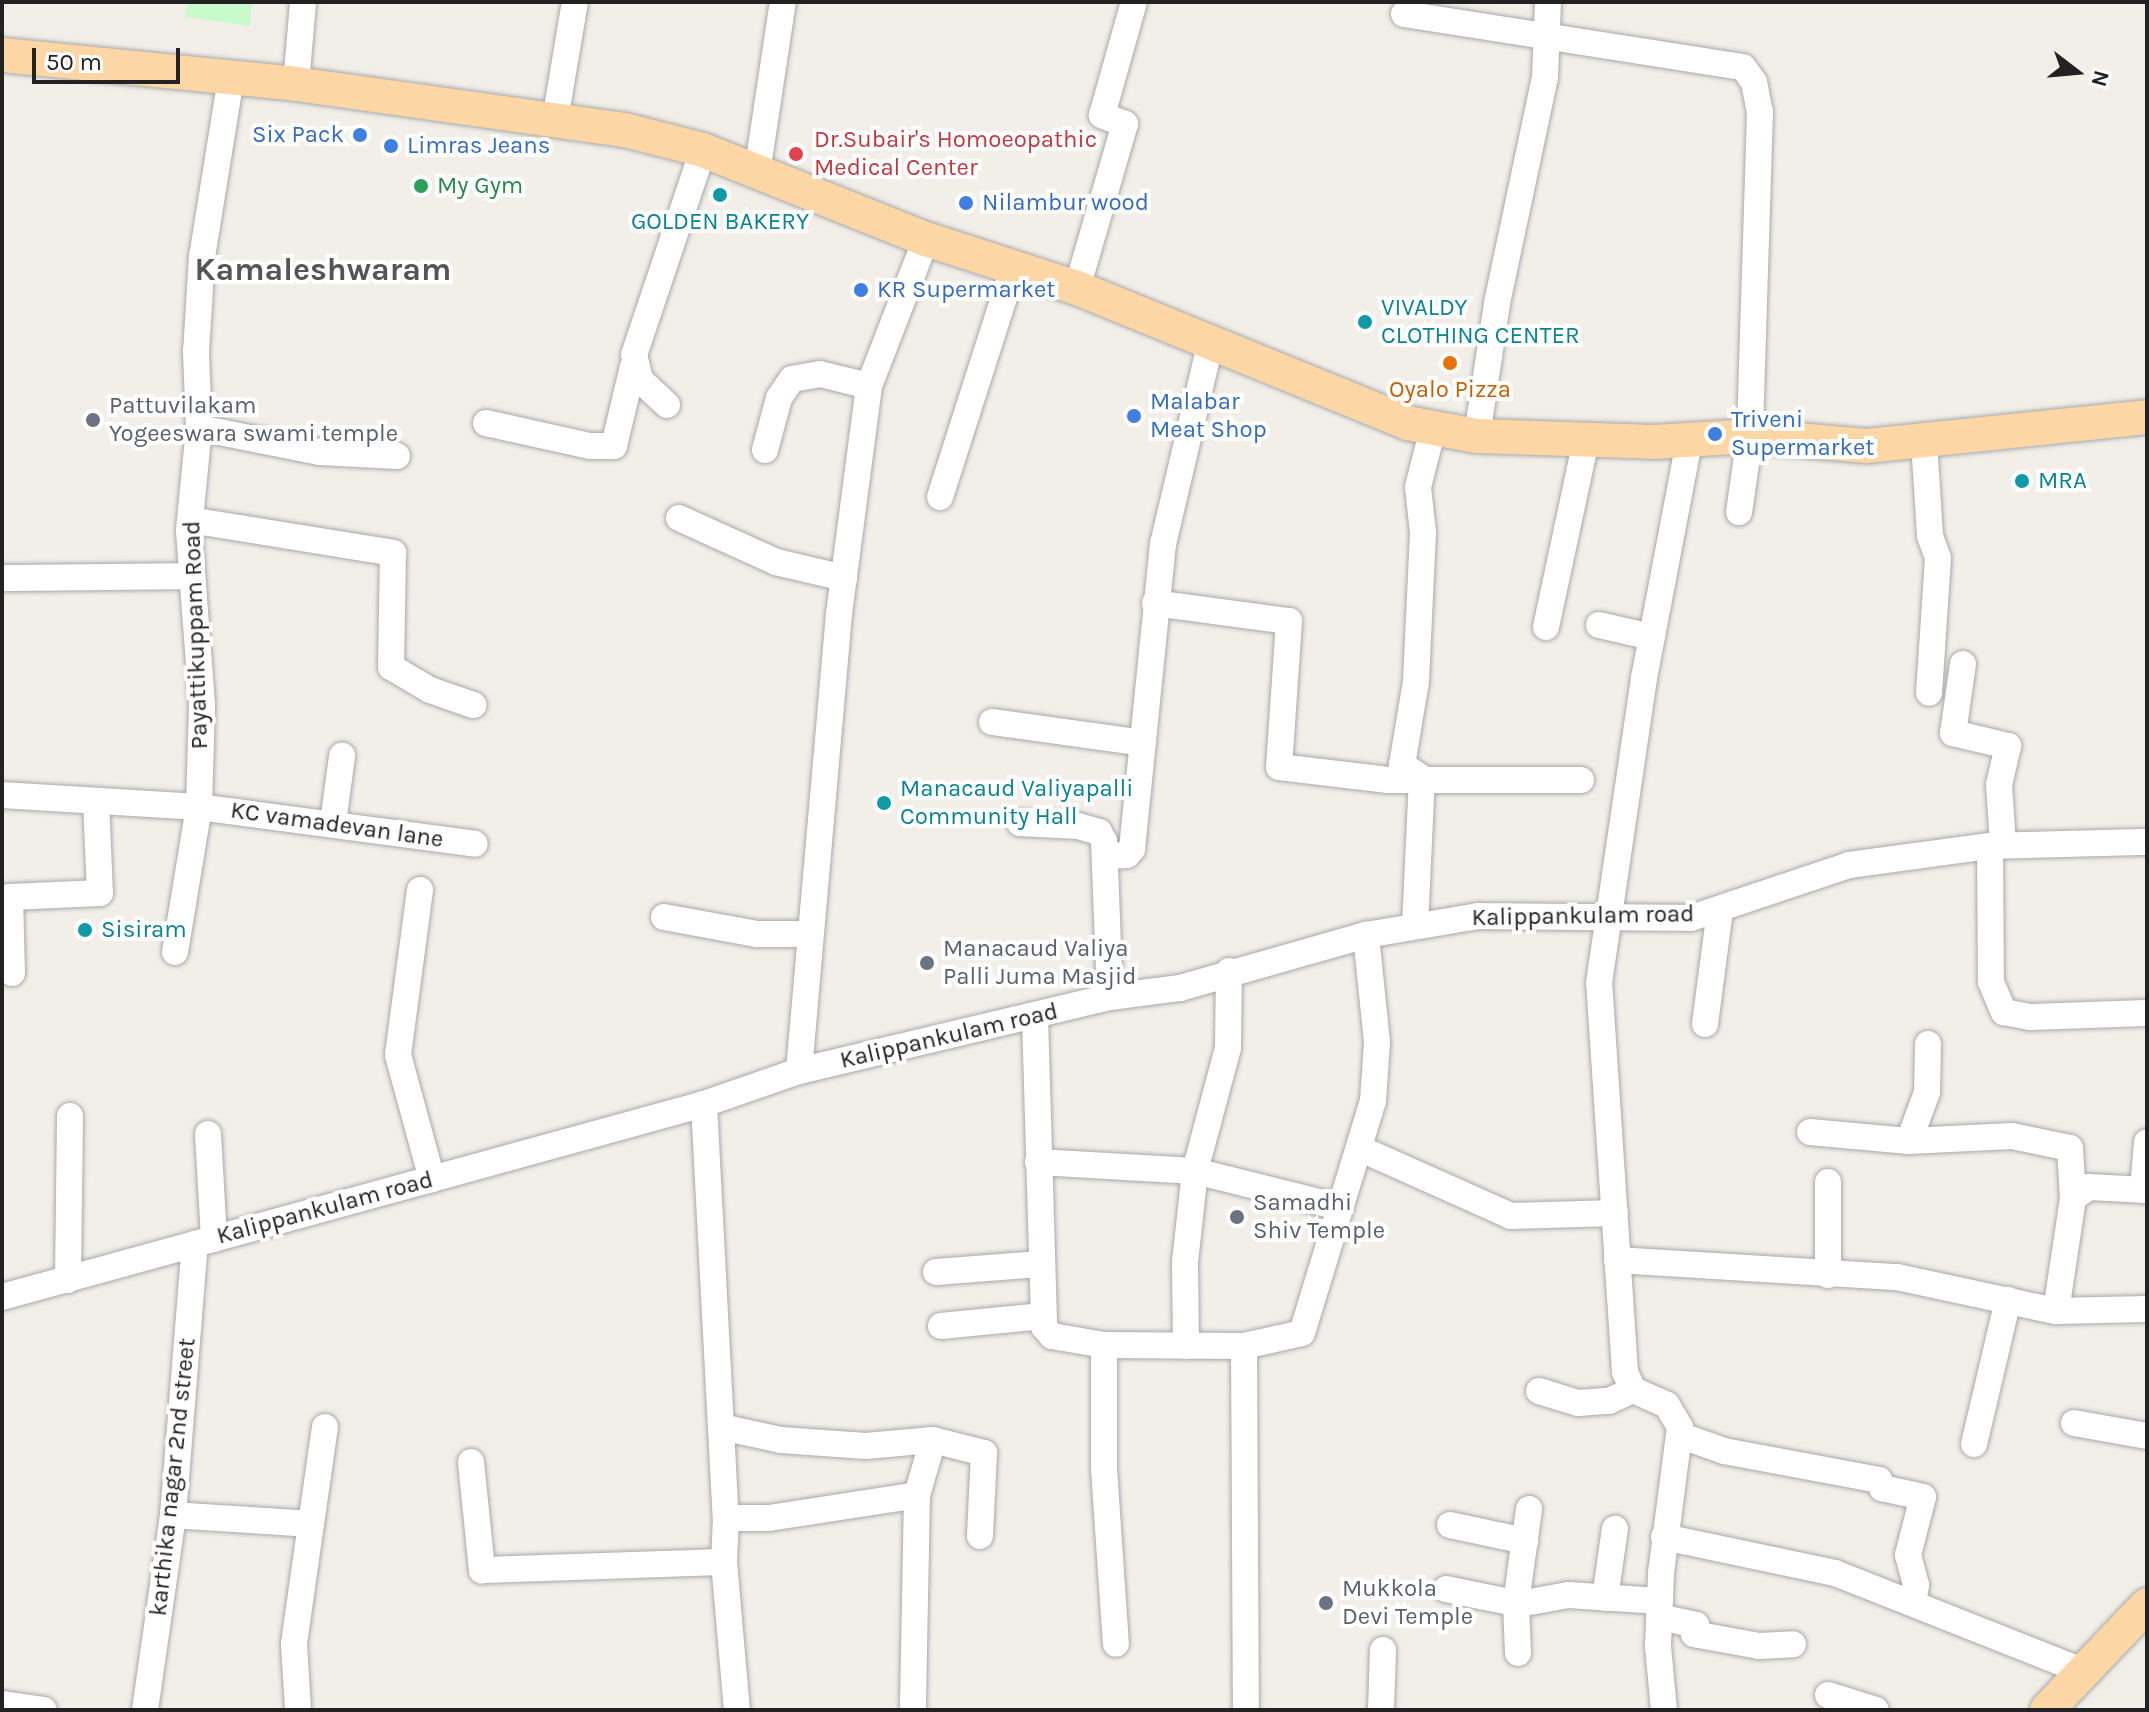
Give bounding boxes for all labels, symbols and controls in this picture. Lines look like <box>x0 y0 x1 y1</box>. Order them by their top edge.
scale bar <box>36 32 184 82</box>
north arrow <box>2037 32 2117 112</box>
text: 50 m <box>46 48 102 76</box>
text: N <box>2085 67 2115 90</box>
place label: Six Pack <box>252 121 344 149</box>
marker: Six Pack <box>351 126 369 144</box>
place label: Dr.Subair's Homoeopathic Medical Center <box>814 126 1097 182</box>
place label: Limras Jeans <box>407 132 550 160</box>
marker: Limras Jeans <box>382 137 400 155</box>
marker: Dr.Subair's Homoeopathic Medical Center <box>785 143 807 165</box>
place label: My Gym <box>437 172 523 200</box>
marker: My Gym <box>412 177 430 195</box>
marker: GOLDEN BAKERY <box>711 186 729 204</box>
place label: Nilambur wood <box>982 189 1149 217</box>
marker: Nilambur wood <box>957 194 975 212</box>
place label: GOLDEN BAKERY <box>631 208 809 236</box>
district label: Kamaleshwaram <box>195 251 451 289</box>
place label: KR Supermarket <box>877 276 1055 304</box>
marker: KR Supermarket <box>852 281 870 299</box>
place label: VIVALDY CLOTHING CENTER <box>1381 294 1580 350</box>
marker: VIVALDY CLOTHING CENTER <box>1356 313 1374 331</box>
marker: Oyalo Pizza <box>1441 354 1459 372</box>
place label: Oyalo Pizza <box>1389 376 1511 404</box>
place label: Malabar Meat Shop <box>1150 388 1267 444</box>
place label: Pattuvilakam Yogeeswara swami temple <box>109 392 398 448</box>
place label: Triveni Supermarket <box>1731 406 1874 462</box>
marker: Malabar Meat Shop <box>1125 407 1143 425</box>
marker: Pattuvilakam Yogeeswara swami temple <box>84 411 102 429</box>
marker: Triveni Supermarket <box>1706 425 1724 443</box>
place label: MRA <box>2038 467 2087 495</box>
marker: MRA <box>2013 472 2031 490</box>
street label: Payattikuppam Road <box>178 520 214 750</box>
place label: Manacaud Valiyapalli Community Hall <box>900 775 1133 831</box>
marker: Manacaud Valiyapalli Community Hall <box>875 794 893 812</box>
street label: KC vamadevan lane <box>229 796 445 854</box>
street label: Kalippankulam road <box>1471 900 1695 932</box>
place label: Sisiram <box>101 916 187 944</box>
marker: Sisiram <box>76 921 94 939</box>
place label: Manacaud Valiya Palli Juma Masjid <box>943 935 1136 991</box>
marker: Manacaud Valiya Palli Juma Masjid <box>918 954 936 972</box>
street label: Kalippankulam road <box>837 997 1061 1075</box>
street label: Kalippankulam road <box>214 1165 436 1251</box>
place label: Samadhi Shiv Temple <box>1253 1189 1385 1245</box>
marker: Samadhi Shiv Temple <box>1228 1208 1246 1226</box>
street label: karthika nagar 2nd street <box>144 1336 202 1618</box>
place label: Mukkola Devi Temple <box>1342 1575 1473 1631</box>
marker: Mukkola Devi Temple <box>1317 1594 1335 1612</box>

